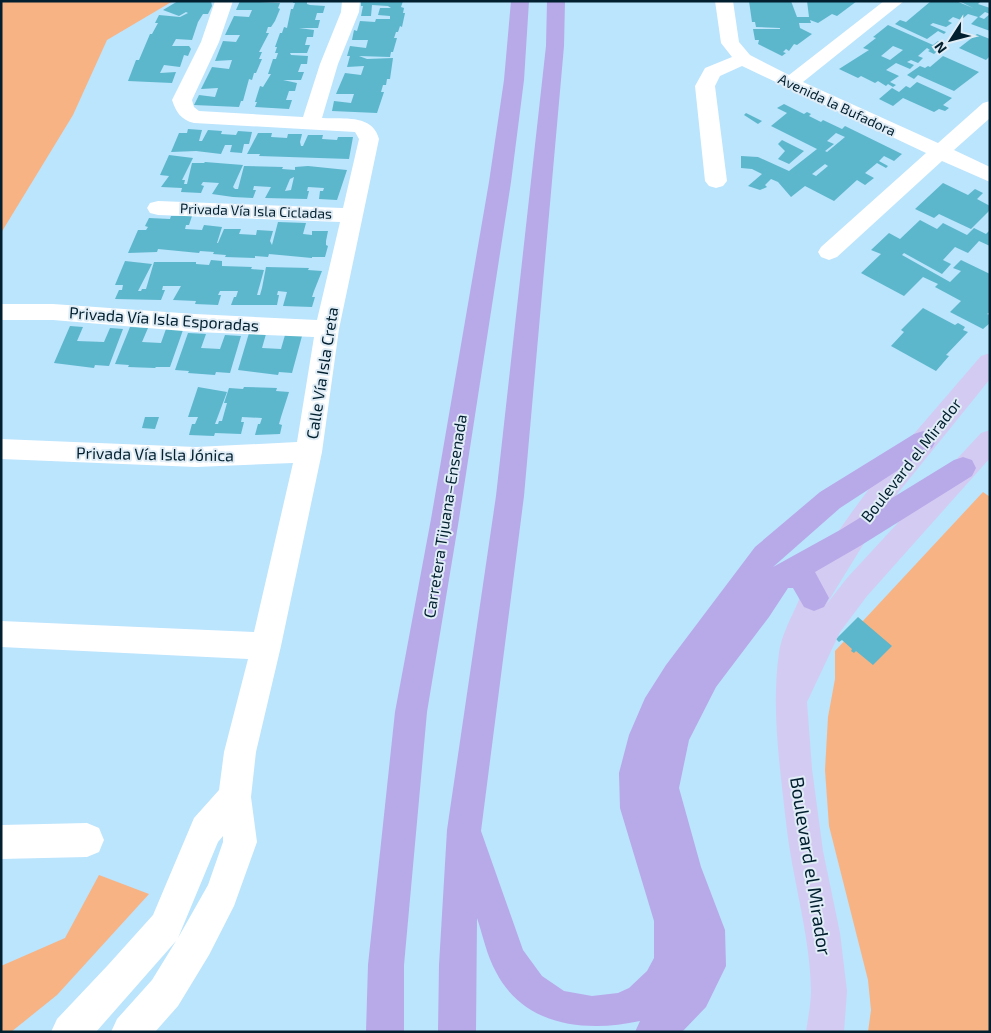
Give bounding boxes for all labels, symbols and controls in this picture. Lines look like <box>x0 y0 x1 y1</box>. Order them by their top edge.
north arrow <box>926 15 976 65</box>
text: N <box>930 39 950 57</box>
street label: Avenida la Bufadora <box>776 70 899 139</box>
street label: Privada Vía Isla Cicladas <box>180 199 332 222</box>
street label: Privada Vía Isla Esporadas <box>68 302 260 335</box>
street label: Calle Vía Isla Creta <box>302 306 341 440</box>
street label: Boulevard el Mirador <box>856 394 965 525</box>
street label: Carretera Tijuana–Ensenada <box>419 413 471 619</box>
street label: Privada Vía Isla Jónica <box>76 443 234 464</box>
street label: Boulevard el Mirador <box>786 775 837 957</box>

